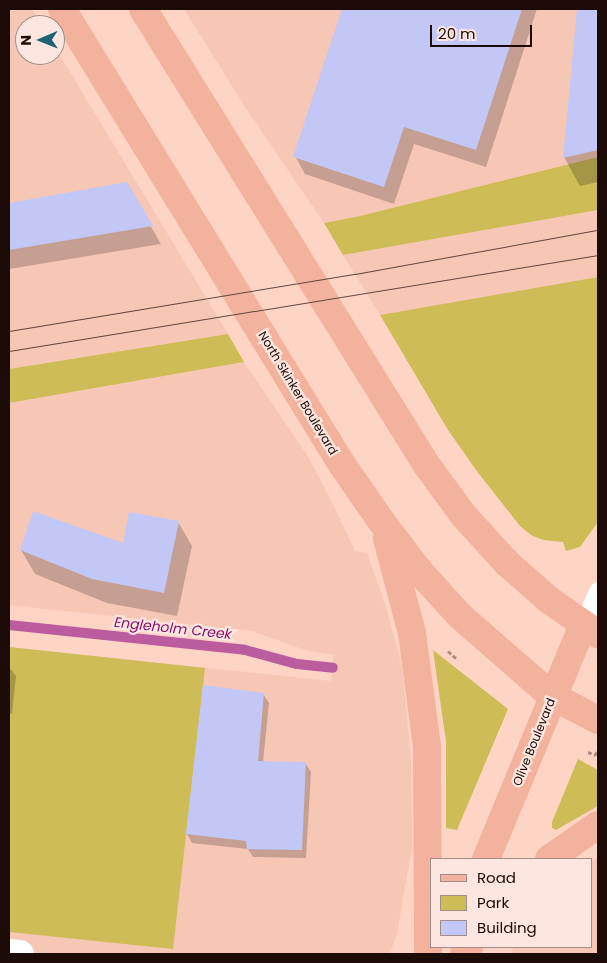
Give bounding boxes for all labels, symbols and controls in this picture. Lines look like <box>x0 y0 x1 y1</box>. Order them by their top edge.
north arrow <box>15 15 65 65</box>
scale bar <box>432 15 534 47</box>
text: 20 m <box>438 23 476 44</box>
text: N <box>16 35 36 46</box>
street label: North Skinker Boulevard <box>255 329 341 457</box>
water label: Engleholm Creek <box>113 613 233 643</box>
street label: Olive Boulevard <box>510 696 558 788</box>
legend <box>430 858 592 948</box>
text: Road <box>477 867 516 888</box>
text: Park <box>477 892 509 913</box>
text: Building <box>477 917 537 938</box>

